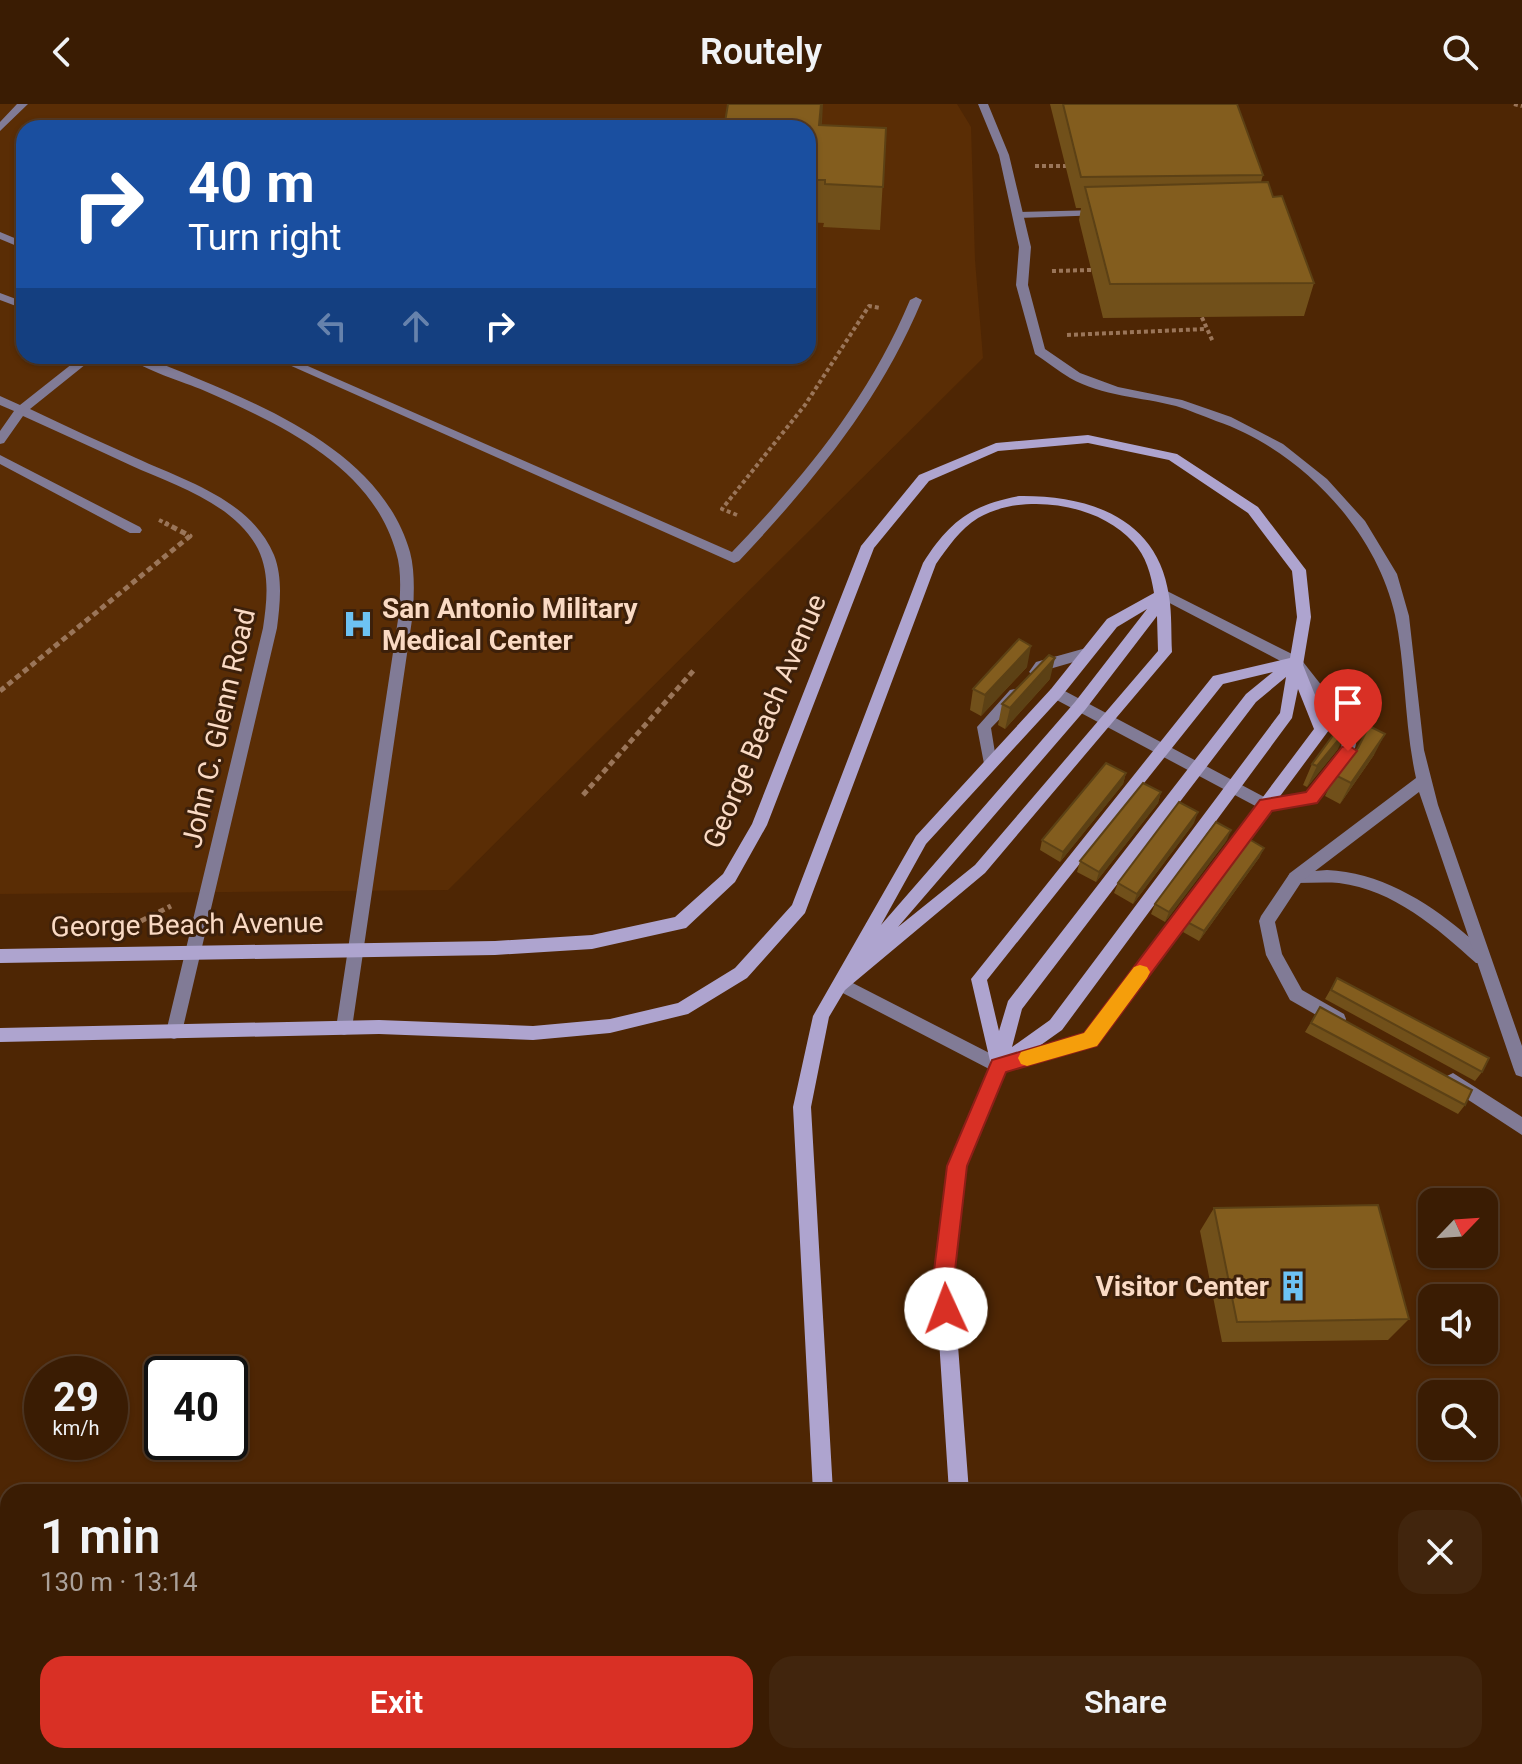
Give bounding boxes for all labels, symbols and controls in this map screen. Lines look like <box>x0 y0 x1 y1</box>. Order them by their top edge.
icon: back <box>40 30 84 74</box>
icon: search <box>1438 30 1482 74</box>
text: Routely <box>700 31 822 73</box>
text: 40 m <box>188 150 315 216</box>
icon: right <box>56 152 160 256</box>
text: Turn right <box>188 217 341 259</box>
icon: left <box>310 304 354 348</box>
icon: ahead <box>394 304 438 348</box>
icon: right <box>478 304 522 348</box>
street label: George Beach Avenue <box>696 589 833 853</box>
place label: San Antonio Military Medical Center <box>382 592 638 657</box>
street label: John C. Glenn Road <box>175 605 262 851</box>
hospital icon: San Antonio Military Medical Center <box>341 607 375 641</box>
pin <box>1314 669 1382 751</box>
icon: arrive <box>1326 681 1370 725</box>
street label: George Beach Avenue <box>50 906 324 943</box>
north arrow <box>1418 1188 1498 1268</box>
map controls <box>1418 1188 1498 1460</box>
position arrow <box>904 1267 988 1351</box>
building icon: Visitor Center <box>1276 1269 1310 1303</box>
place label: Visitor Center <box>1095 1270 1269 1303</box>
button: sound <box>1418 1284 1498 1364</box>
speed limit sign: 40 <box>144 1356 248 1460</box>
text: 29 <box>53 1374 99 1421</box>
button: search <box>1418 1380 1498 1460</box>
text: km/h <box>53 1416 99 1440</box>
text: 1 min <box>40 1508 160 1565</box>
button: close <box>1398 1510 1482 1594</box>
text: 130 m · 13:14 <box>40 1567 198 1597</box>
button: Exit <box>40 1656 753 1748</box>
button: Share <box>769 1656 1482 1748</box>

